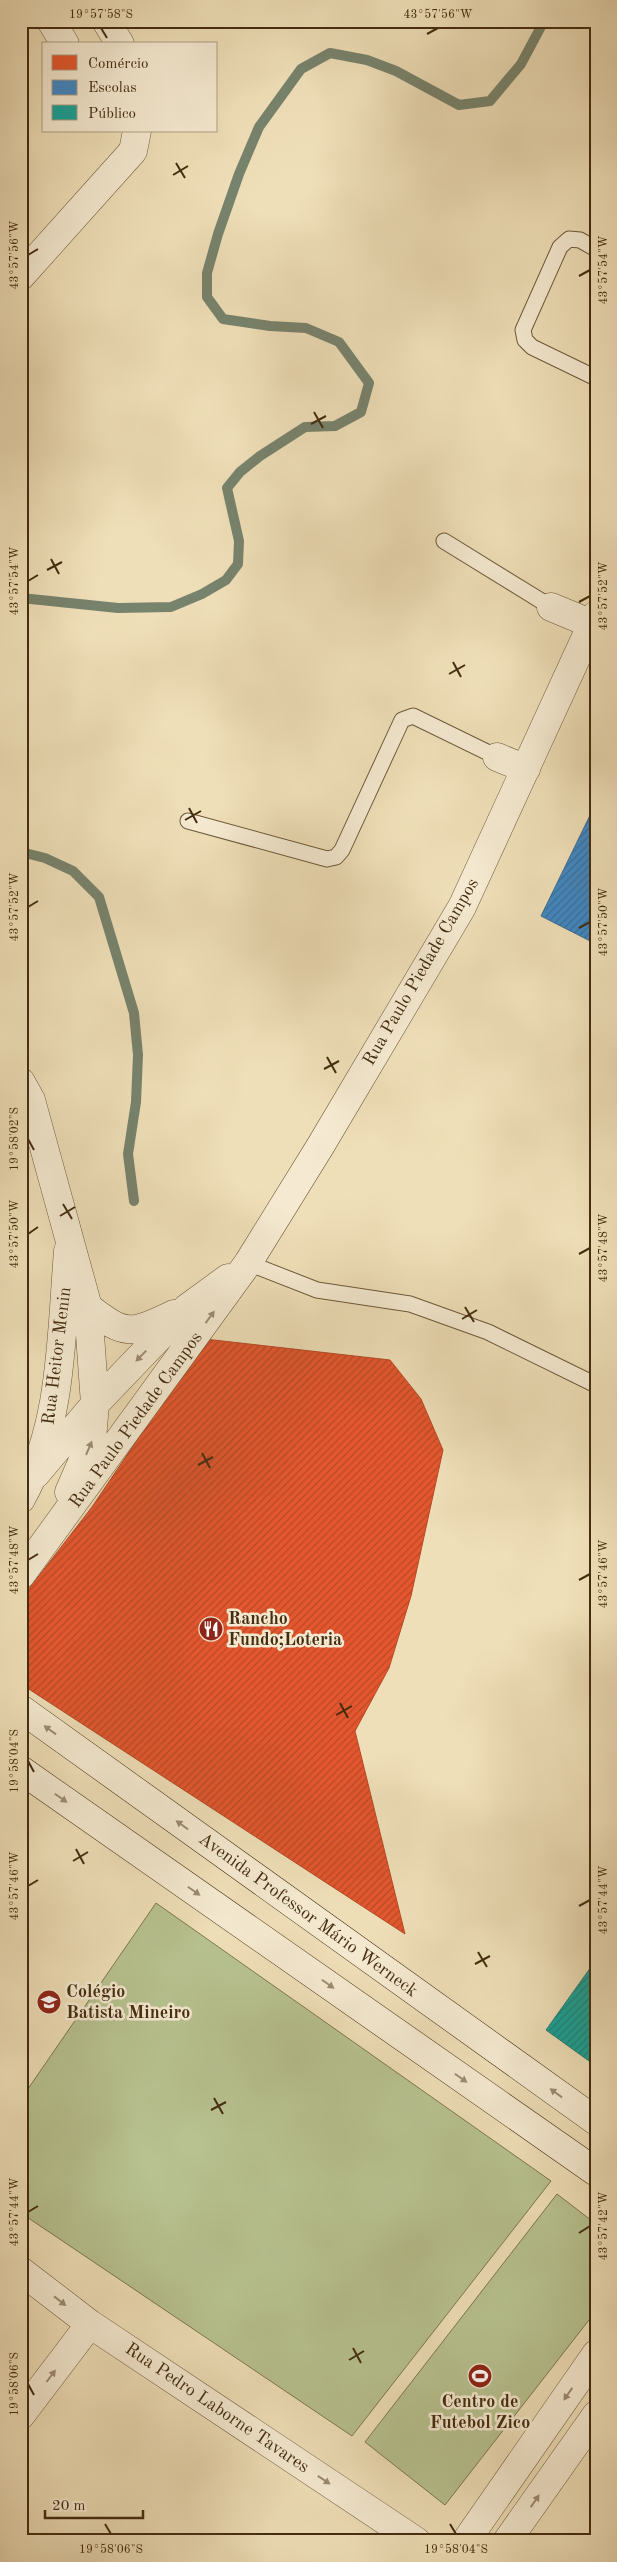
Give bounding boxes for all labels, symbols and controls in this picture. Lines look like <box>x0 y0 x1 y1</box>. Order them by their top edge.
text: 19°57'58"S <box>69 8 133 21</box>
text: 43°57'56"W <box>403 8 473 21</box>
legend <box>42 42 218 132</box>
text: Comércio <box>88 57 148 72</box>
text: Escolas <box>88 81 137 96</box>
text: Público <box>88 107 136 122</box>
text: 43°57'56"W <box>8 220 21 290</box>
text: 43°57'54"W <box>597 235 610 305</box>
text: 43°57'54"W <box>8 546 21 616</box>
text: 43°57'52"W <box>597 561 610 631</box>
text: 43°57'52"W <box>8 872 21 942</box>
street label: Rua Paulo Piedade Campos <box>360 875 482 1069</box>
text: 43°57'50"W <box>597 887 610 957</box>
text: 19°58'02"S <box>8 1107 21 1171</box>
text: 43°57'50"W <box>8 1199 21 1269</box>
text: 43°57'48"W <box>597 1213 610 1283</box>
street label: Rua Heitor Menin <box>40 1286 74 1426</box>
one-way arrow <box>205 1310 215 1323</box>
street label: Rua Paulo Piedade Campos <box>66 1328 206 1511</box>
one-way arrow <box>135 1350 147 1362</box>
one-way arrow <box>85 1441 93 1455</box>
text: 43°57'48"W <box>8 1525 21 1595</box>
text: 43°57'46"W <box>597 1539 610 1609</box>
place label: Rancho Fundo;Loteria <box>228 1610 342 1649</box>
restaurant icon: Rancho Fundo;Loteria <box>198 1616 224 1642</box>
one-way arrow <box>43 1725 57 1735</box>
text: 19°58'04"S <box>8 1729 21 1793</box>
one-way arrow <box>54 1793 68 1803</box>
one-way arrow <box>175 1820 189 1830</box>
street label: Avenida Professor Mário Werneck <box>195 1830 421 2000</box>
text: 43°57'46"W <box>8 1851 21 1921</box>
text: 43°57'44"W <box>597 1865 610 1935</box>
one-way arrow <box>188 1886 201 1896</box>
one-way arrow <box>321 1979 334 1989</box>
place label: Colégio Batista Mineiro <box>66 1983 190 2022</box>
school or university icon: Colégio Batista Mineiro <box>36 1989 62 2015</box>
one-way arrow <box>454 2073 468 2083</box>
one-way arrow <box>549 2088 563 2098</box>
text: 43°57'44"W <box>8 2177 21 2247</box>
text: 43°57'42"W <box>597 2191 610 2261</box>
one-way arrow <box>53 2295 66 2306</box>
street label: Rua Pedro Laborne Tavares <box>122 2340 312 2476</box>
text: 19°58'06"S <box>8 2352 21 2416</box>
sports icon: Centro de Futebol Zico <box>467 2363 493 2389</box>
one-way arrow <box>45 2370 56 2383</box>
one-way arrow <box>563 2388 573 2401</box>
place label: Centro de Futebol Zico <box>430 2393 530 2432</box>
one-way arrow <box>318 2475 331 2485</box>
scale bar <box>45 2487 142 2519</box>
one-way arrow <box>530 2494 540 2508</box>
text: 20 m <box>52 2499 86 2514</box>
text: 19°58'06"S <box>79 2543 143 2556</box>
text: 19°58'04"S <box>424 2543 488 2556</box>

